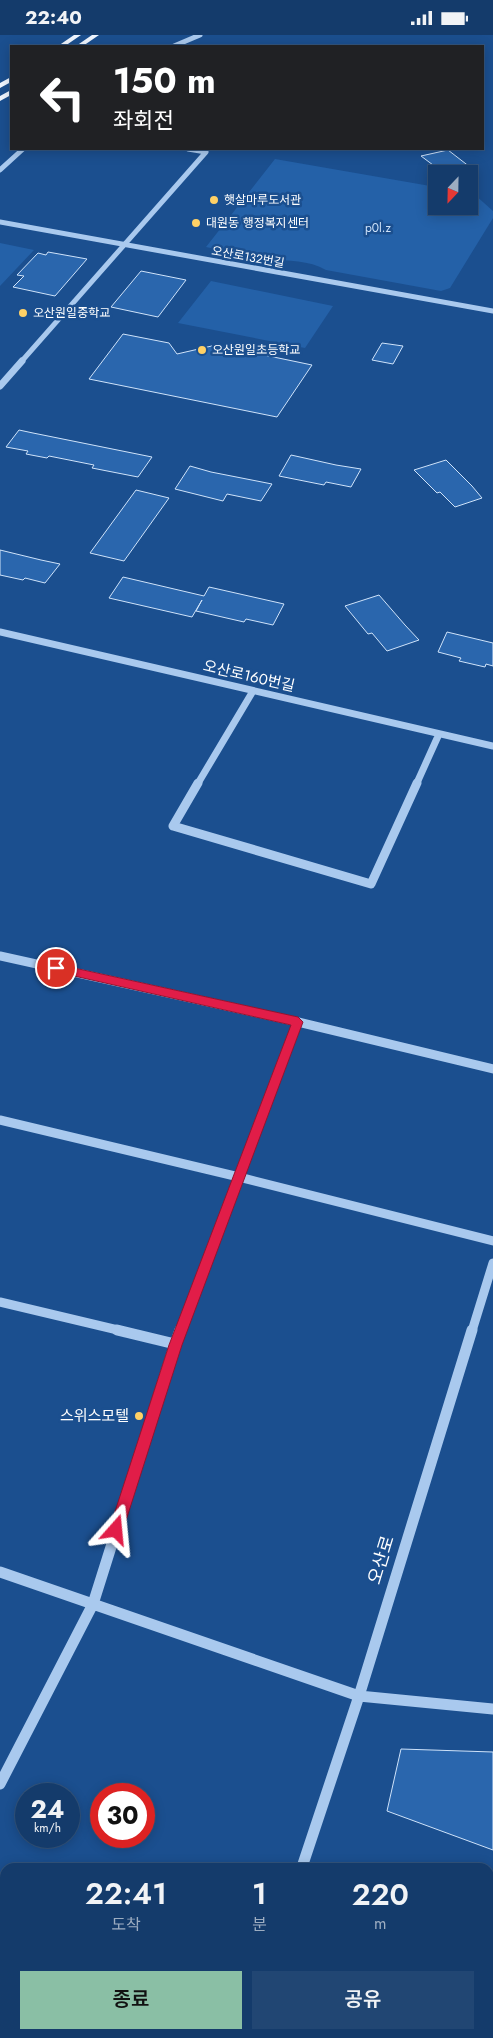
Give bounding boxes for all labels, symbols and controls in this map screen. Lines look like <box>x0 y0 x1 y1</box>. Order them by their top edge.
text: 22:40 <box>25 4 82 31</box>
text: 150 m <box>113 56 216 106</box>
icon: left <box>30 65 95 130</box>
text: 좌회전 <box>113 104 174 136</box>
north arrow <box>428 165 478 215</box>
map controls <box>428 165 478 215</box>
place label: 햇살마루도서관 <box>224 191 301 209</box>
marker: 햇살마루도서관 <box>208 194 220 206</box>
place label: 대원동 행정복지센터 <box>206 214 309 232</box>
marker: 대원동 행정복지센터 <box>190 217 202 229</box>
park label: p0l.z <box>365 219 391 237</box>
street label: 오산로132번길 <box>210 242 286 272</box>
place label: 오산원일중학교 <box>33 304 110 322</box>
marker: 오산원일중학교 <box>17 307 29 319</box>
place label: 오산원일초등학교 <box>212 341 300 359</box>
marker: 오산원일초등학교 <box>196 344 208 356</box>
street label: 오산로160번길 <box>201 655 297 697</box>
pin <box>35 947 77 989</box>
icon: arrive <box>42 954 70 982</box>
place label: 스위스모텔 <box>60 1405 129 1427</box>
marker: 스위스모텔 <box>133 1410 145 1422</box>
position arrow <box>89 1503 141 1555</box>
street label: 오산로 <box>361 1532 401 1588</box>
speed limit sign: 30 <box>90 1783 155 1848</box>
text: 24 <box>31 1791 64 1827</box>
text: km/h <box>34 1819 61 1837</box>
text: 22:41 <box>85 1872 167 1915</box>
text: 1 <box>252 1872 267 1915</box>
text: 220 <box>352 1873 409 1916</box>
text: m <box>374 1912 387 1935</box>
text: 도착 <box>111 1913 141 1936</box>
text: 분 <box>252 1913 267 1936</box>
button: 종료 <box>20 1971 242 2029</box>
button: 공유 <box>252 1971 474 2029</box>

